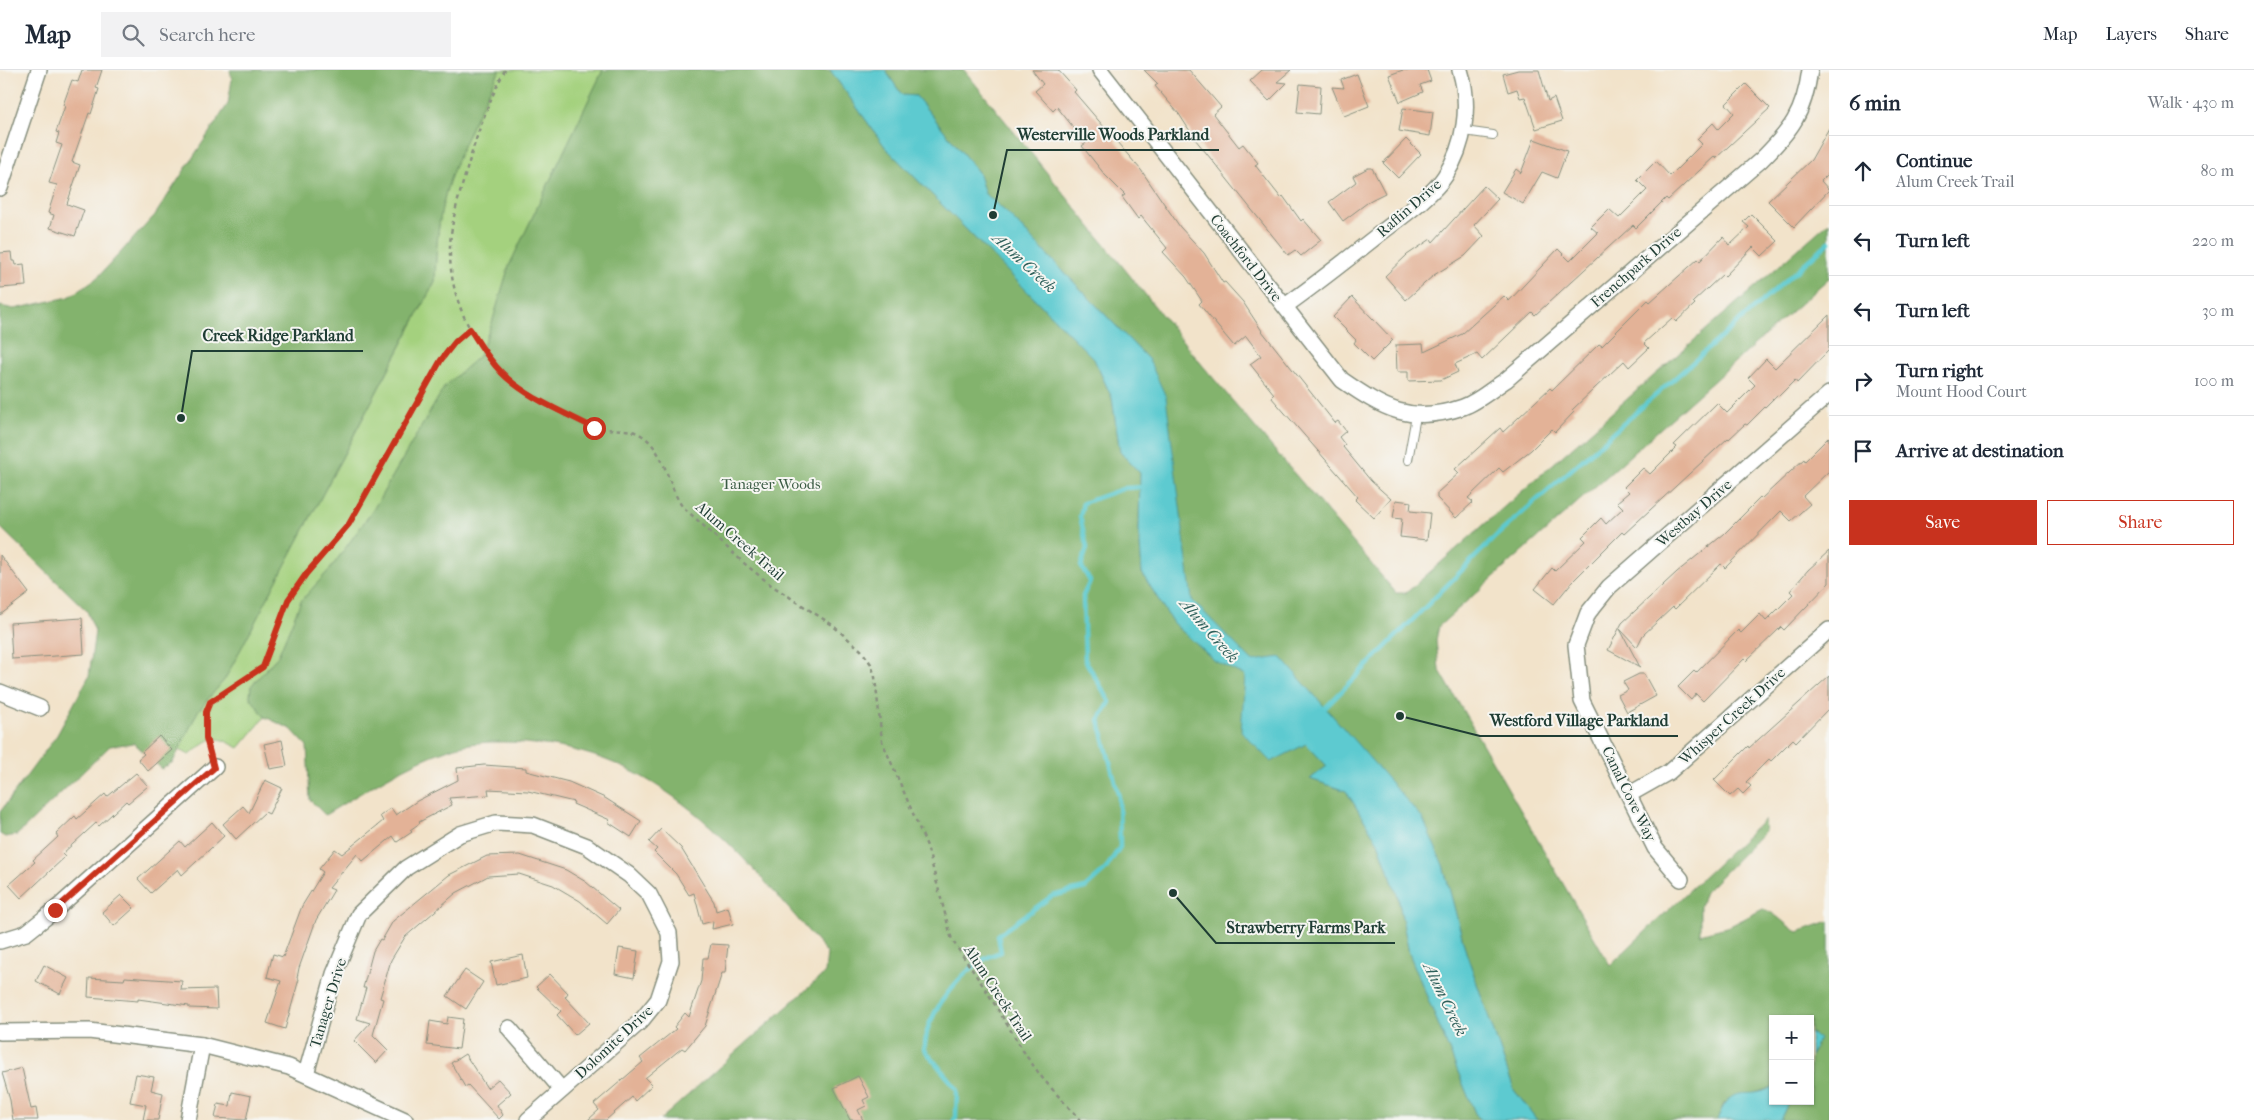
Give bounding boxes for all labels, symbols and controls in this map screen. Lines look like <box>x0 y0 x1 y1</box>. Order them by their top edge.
search box <box>101 12 451 57</box>
text: Map <box>25 21 71 49</box>
icon: search <box>119 21 147 49</box>
text: Search here <box>159 24 255 46</box>
text: Map <box>2043 24 2077 45</box>
text: Layers <box>2105 24 2157 45</box>
text: Share <box>2185 24 2229 45</box>
text: 6 min <box>1849 91 1901 115</box>
text: Walk · 430 m <box>2148 93 2234 112</box>
callout: Westerville Woods Parkland <box>1007 119 1219 150</box>
text: Westerville Woods Parkland <box>1016 125 1210 144</box>
text: Continue <box>1896 150 1972 172</box>
icon: ahead <box>1849 157 1877 185</box>
text: 80 m <box>2200 161 2234 180</box>
text: Alum Creek Trail <box>1896 172 2014 191</box>
street label: Raflin Drive <box>1373 175 1445 241</box>
street label: Coachford Drive <box>1206 211 1286 306</box>
street label: Frenchpark Drive <box>1587 222 1685 311</box>
water label: Alum Creek <box>988 227 1060 296</box>
icon: left <box>1849 227 1877 255</box>
text: Turn left <box>1896 230 1970 252</box>
text: 220 m <box>2192 231 2234 250</box>
icon: left <box>1849 297 1877 325</box>
text: Turn left <box>1896 300 1970 322</box>
text: 30 m <box>2202 301 2234 320</box>
callout: Creek Ridge Parkland <box>192 320 363 351</box>
text: Creek Ridge Parkland <box>202 326 355 346</box>
text: Turn right <box>1896 360 1983 382</box>
icon: right <box>1849 367 1877 395</box>
text: 100 m <box>2194 371 2234 390</box>
text: Mount Hood Court <box>1896 382 2027 401</box>
route start <box>583 417 606 440</box>
icon: arrive <box>1849 437 1877 465</box>
text: Arrive at destination <box>1896 440 2064 462</box>
park label: Tanager Woods <box>721 475 821 493</box>
street label: Westbay Drive <box>1652 475 1736 551</box>
street label: Alum Creek Trail <box>691 497 788 584</box>
button: Save <box>1849 500 2037 545</box>
button: Share <box>2047 500 2234 545</box>
water label: Alum Creek <box>1175 593 1243 667</box>
street label: Whisper Creek Drive <box>1674 663 1789 769</box>
callout: Westford Village Parkland <box>1480 705 1678 736</box>
text: Westford Village Parkland <box>1489 711 1670 731</box>
street label: Canal Cove Way <box>1598 743 1660 845</box>
route end <box>44 899 67 922</box>
callout: Strawberry Farms Park <box>1216 912 1395 943</box>
text: Strawberry Farms Park <box>1227 918 1386 938</box>
street label: Alum Creek Trail <box>960 941 1036 1044</box>
street label: Tanager Drive <box>306 955 350 1050</box>
water label: Alum Creek <box>1419 958 1471 1039</box>
street label: Dolomite Drive <box>571 1001 657 1083</box>
map controls <box>1769 1015 1814 1105</box>
button: + <box>1769 1015 1814 1060</box>
button: − <box>1769 1060 1814 1105</box>

